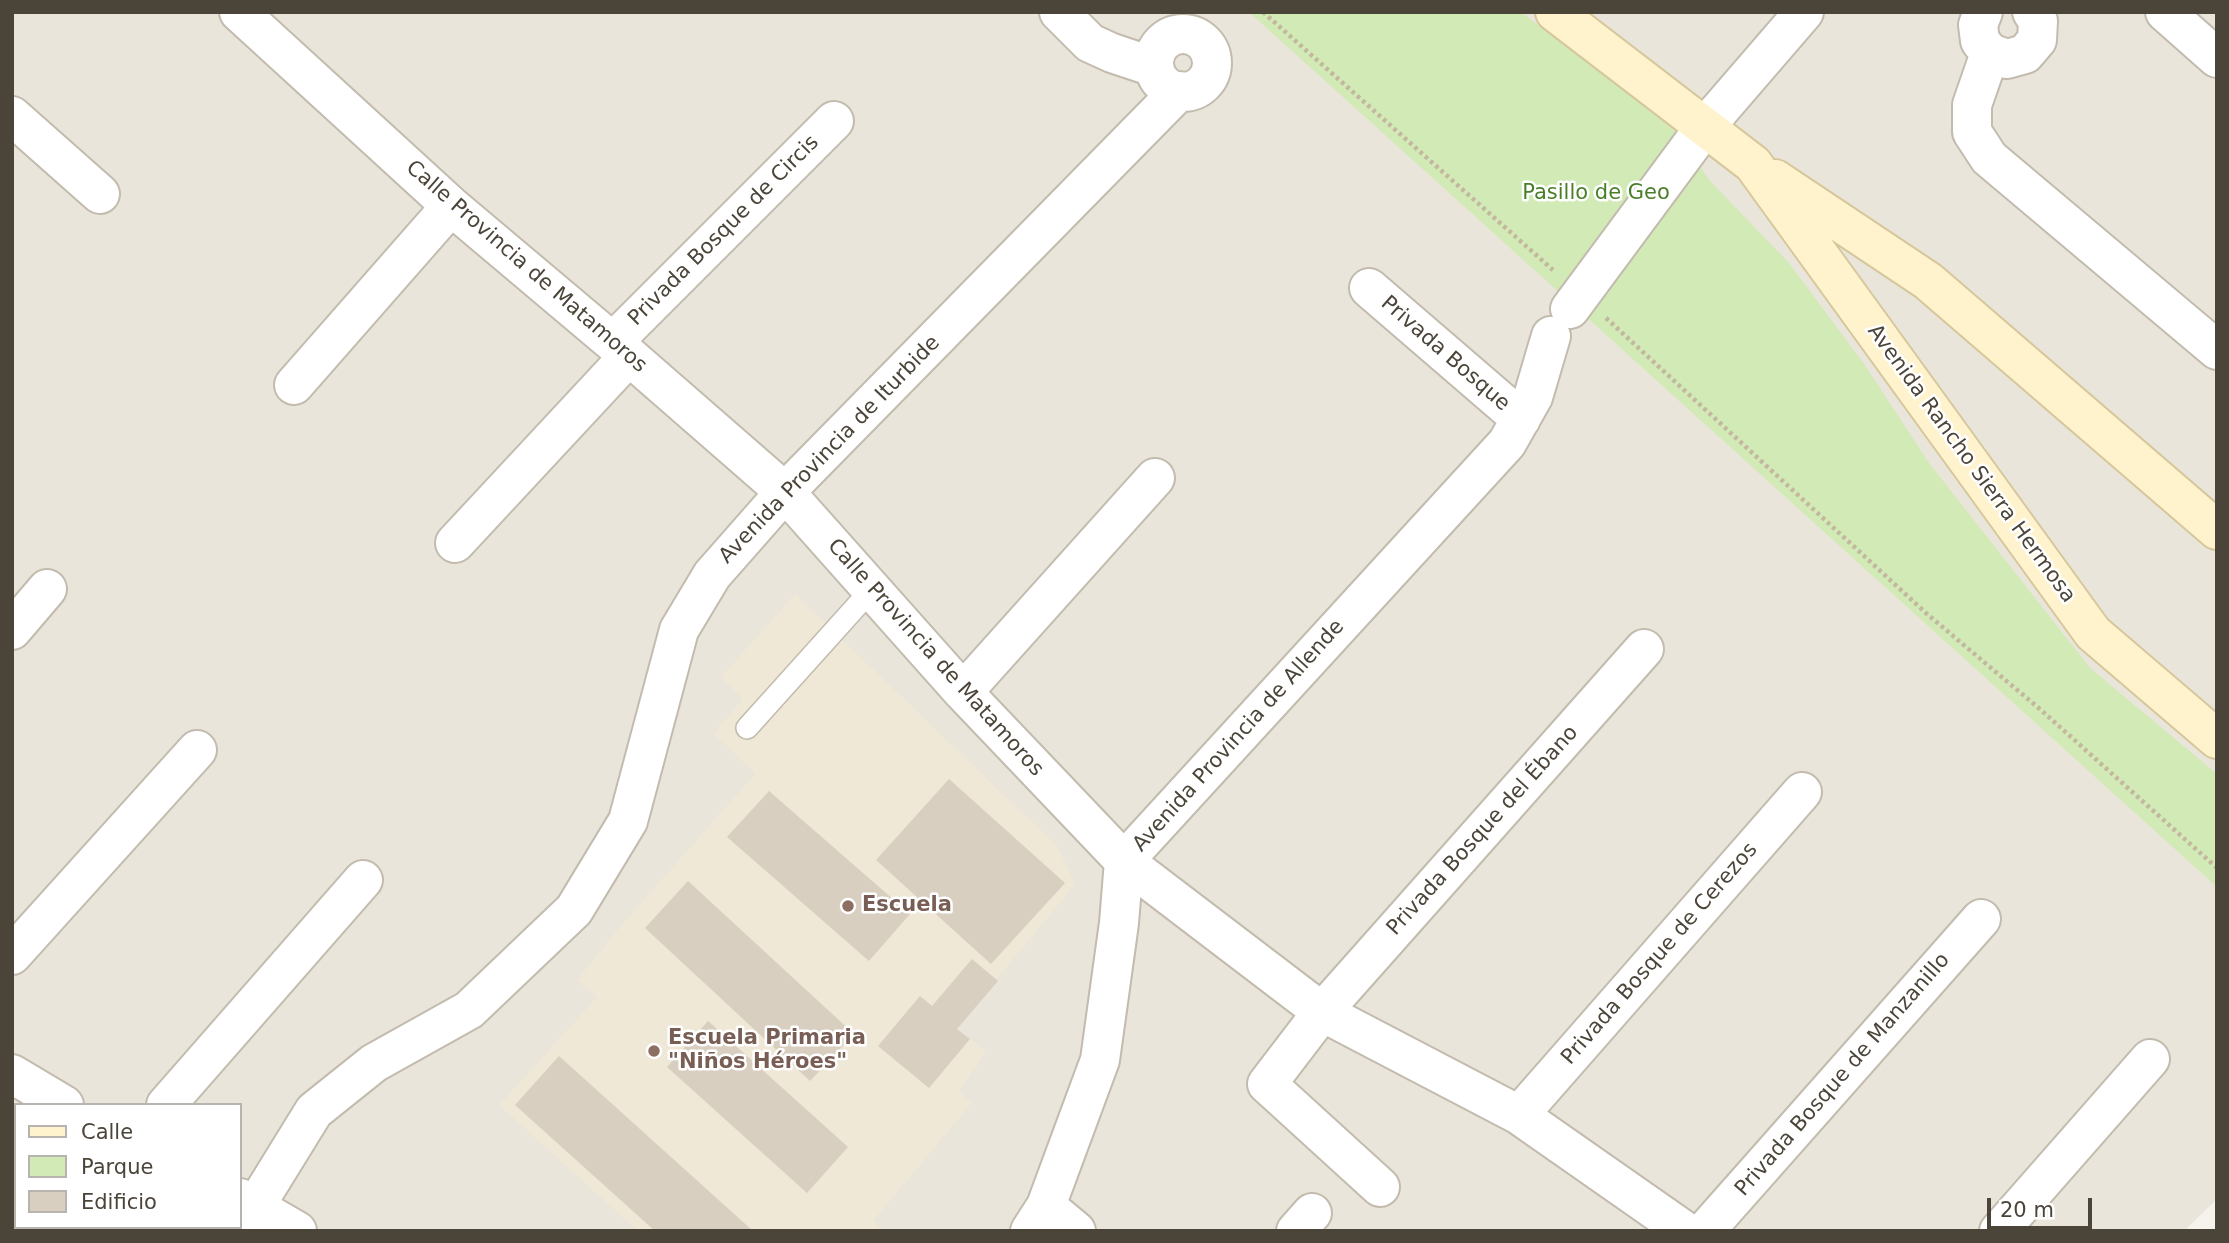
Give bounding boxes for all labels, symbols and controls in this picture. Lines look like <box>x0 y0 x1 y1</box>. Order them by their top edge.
street label: Privada Bosque de Circis <box>623 130 825 332</box>
street label: Calle Provincia de Matamoros <box>400 156 652 378</box>
park label: Pasillo de Geo <box>1522 181 1670 207</box>
street label: Privada Bosque <box>1375 291 1515 417</box>
street label: Avenida Rancho Sierra Hermosa <box>1862 320 2080 608</box>
street label: Avenida Provincia de Iturbide <box>714 331 946 569</box>
street label: Calle Provincia de Matamoros <box>822 534 1048 782</box>
street label: Avenida Provincia de Allende <box>1128 615 1350 857</box>
street label: Privada Bosque del Ébano <box>1382 721 1584 941</box>
street label: Privada Bosque de Cerezos <box>1557 838 1763 1070</box>
place label: Escuela <box>862 893 952 919</box>
marker: Escuela <box>840 898 856 914</box>
street label: Privada Bosque de Manzanillo <box>1730 948 1956 1202</box>
place label: Escuela Primaria "Niños Héroes" <box>668 1026 866 1076</box>
marker: Escuela Primaria "Niños Héroes" <box>646 1043 662 1059</box>
legend <box>14 1103 242 1229</box>
text: Calle <box>81 1120 133 1144</box>
text: Parque <box>81 1155 153 1179</box>
scale bar <box>1991 1184 2096 1228</box>
text: Edificio <box>81 1190 157 1214</box>
text: 20 m <box>2000 1198 2054 1222</box>

